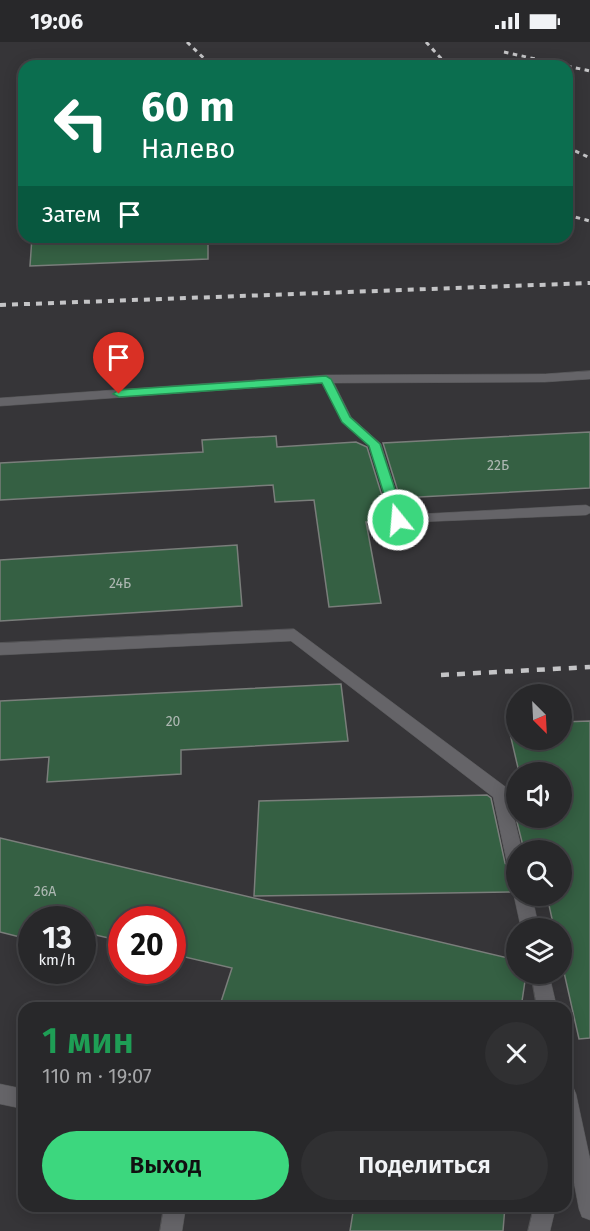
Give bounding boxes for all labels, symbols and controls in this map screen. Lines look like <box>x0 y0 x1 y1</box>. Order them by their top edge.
text: 19:06 <box>30 8 83 35</box>
text: 60 m <box>141 82 235 132</box>
icon: left <box>42 84 120 162</box>
text: Налево <box>141 133 235 165</box>
icon: arrive <box>113 198 146 231</box>
text: Затем <box>42 201 101 228</box>
pin <box>93 332 144 394</box>
icon: arrive <box>102 341 135 374</box>
house number: 22Б <box>487 457 509 474</box>
position arrow <box>366 488 430 552</box>
house number: 24Б <box>109 575 131 592</box>
north arrow <box>506 684 572 750</box>
map controls <box>506 684 572 984</box>
house number: 20 <box>166 713 181 730</box>
button: sound <box>506 762 572 828</box>
button: search <box>506 840 572 906</box>
house number: 26А <box>34 883 56 900</box>
speed limit sign: 20 <box>108 906 186 984</box>
button: layers <box>506 918 572 984</box>
text: 13 <box>42 920 72 956</box>
text: km/h <box>38 951 76 969</box>
text: 1 мин <box>42 1019 134 1063</box>
button: close <box>485 1022 548 1085</box>
text: 110 m · 19:07 <box>42 1064 152 1088</box>
button: Выход <box>42 1131 289 1200</box>
button: Поделиться <box>301 1131 548 1200</box>

